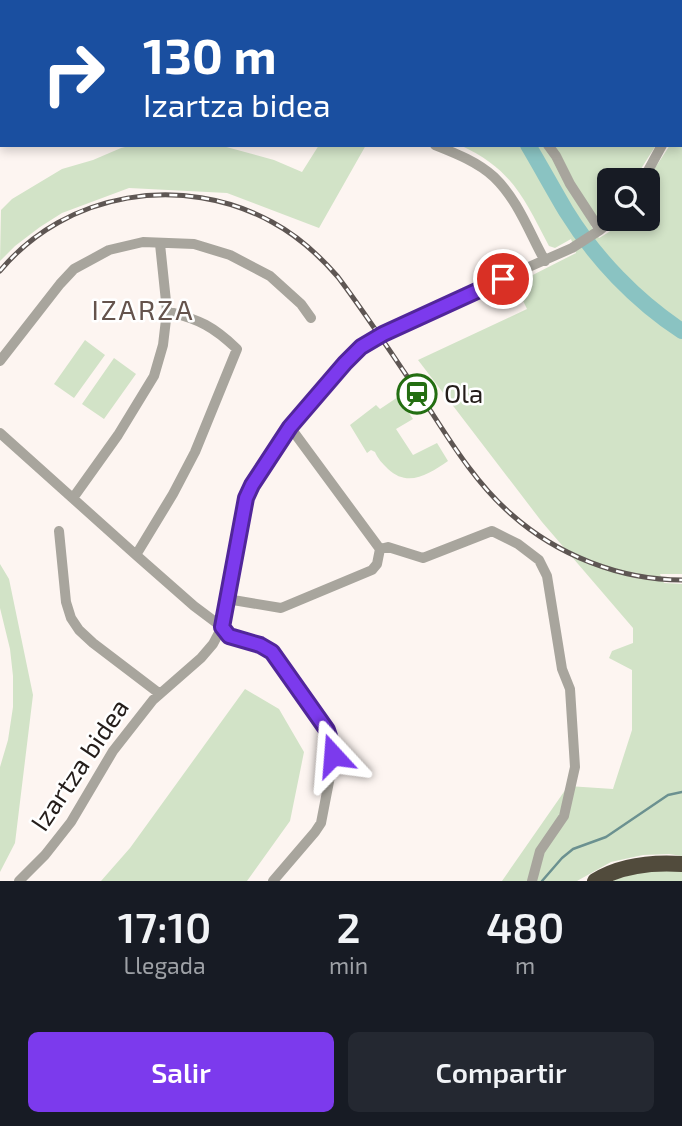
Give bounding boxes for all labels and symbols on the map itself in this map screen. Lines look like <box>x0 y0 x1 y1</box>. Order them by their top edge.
pin <box>473 249 533 309</box>
district label: IZARZA <box>91 292 195 326</box>
station icon: Ola <box>396 373 438 415</box>
place label: Ola <box>444 377 483 408</box>
street label: Izartza bidea <box>23 692 134 836</box>
position arrow <box>296 718 370 792</box>

